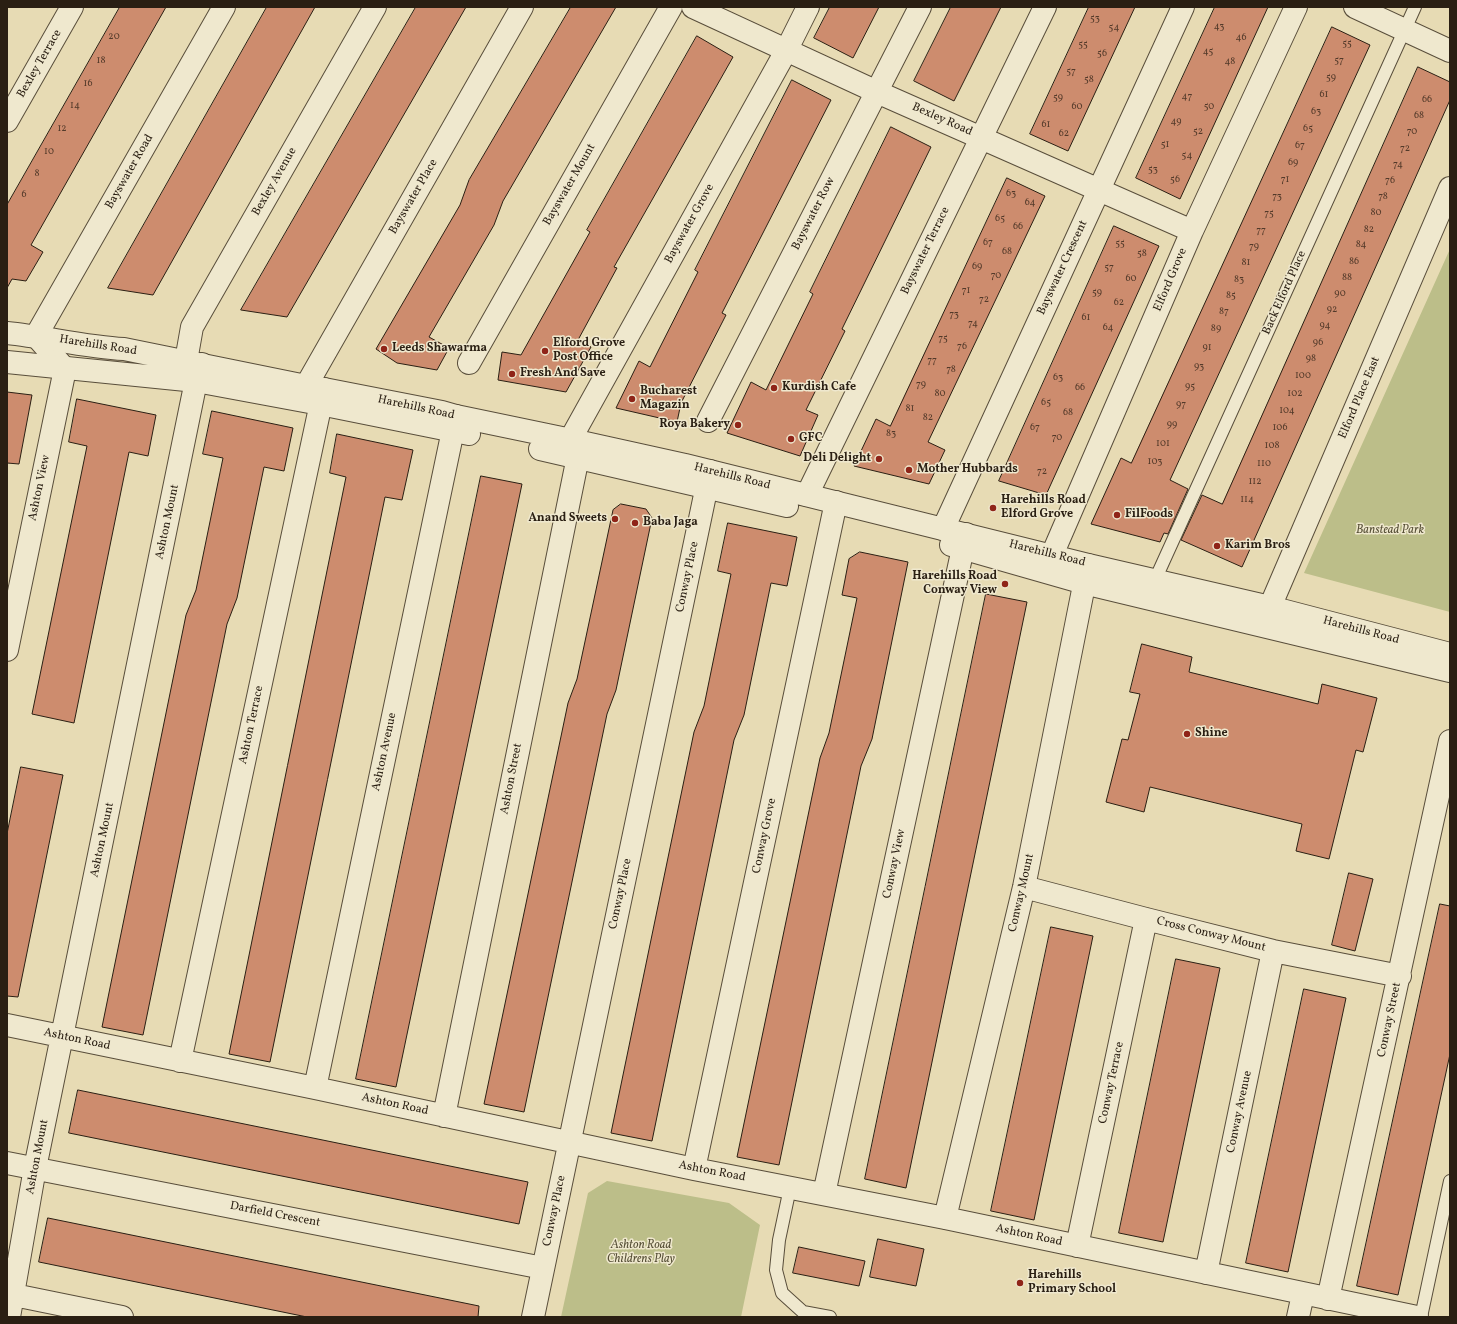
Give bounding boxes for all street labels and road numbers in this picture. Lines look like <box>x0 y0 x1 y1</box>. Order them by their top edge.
street label: Bexley Terrace <box>15 27 65 101</box>
street label: Bexley Road <box>910 100 974 140</box>
street label: Bayswater Road <box>103 132 157 212</box>
street label: Bayswater Mount <box>541 141 599 229</box>
street label: Bexley Avenue <box>250 145 300 219</box>
street label: Bayswater Place <box>387 157 441 237</box>
street label: Bayswater Row <box>789 175 839 253</box>
street label: Bayswater Grove <box>662 182 718 266</box>
street label: Bayswater Terrace <box>899 205 953 297</box>
street label: Bayswater Crescent <box>1035 218 1091 318</box>
street label: Elford Grove <box>1151 246 1191 314</box>
street label: Back Elford Place <box>1260 249 1310 337</box>
street label: Harehills Road <box>58 333 138 359</box>
street label: Elford Place East <box>1336 355 1384 441</box>
street label: Harehills Road <box>376 393 456 423</box>
street label: Ashton View <box>26 454 54 522</box>
street label: Harehills Road <box>692 461 772 493</box>
street label: Ashton Mount <box>153 483 183 561</box>
street label: Harehills Road <box>1007 538 1087 570</box>
street label: Conway Place <box>673 540 703 614</box>
street label: Harehills Road <box>1321 614 1401 648</box>
street label: Ashton Terrace <box>237 685 267 765</box>
street label: Ashton Avenue <box>370 711 400 793</box>
street label: Ashton Street <box>498 742 526 816</box>
street label: Conway Grove <box>750 797 780 875</box>
street label: Ashton Mount <box>88 801 118 879</box>
street label: Conway View <box>881 828 909 900</box>
street label: Conway Mount <box>1006 852 1038 934</box>
street label: Conway Place <box>606 857 636 931</box>
street label: Cross Conway Mount <box>1155 914 1267 956</box>
street label: Conway Street <box>1375 981 1405 1059</box>
street label: Ashton Road <box>42 1026 112 1054</box>
street label: Conway Terrace <box>1096 1041 1128 1125</box>
street label: Conway Avenue <box>1224 1069 1256 1155</box>
street label: Ashton Road <box>360 1091 430 1119</box>
street label: Ashton Mount <box>24 1118 52 1196</box>
street label: Ashton Road <box>677 1158 747 1186</box>
street label: Conway Place <box>540 1174 570 1248</box>
street label: Darfield Crescent <box>229 1199 321 1231</box>
street label: Ashton Road <box>994 1222 1064 1250</box>

